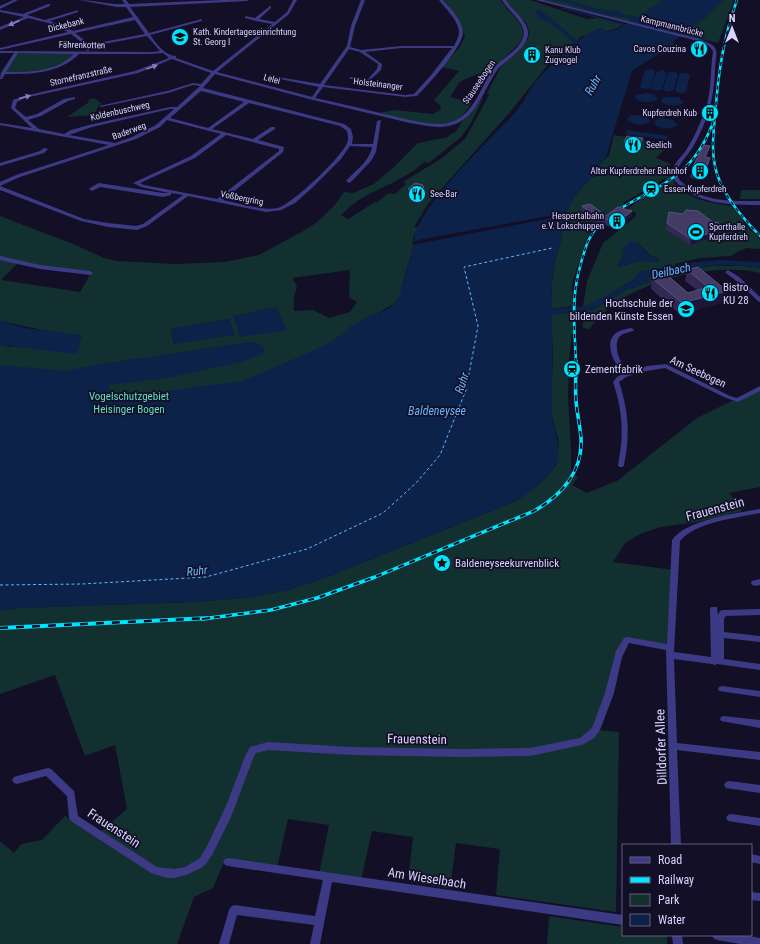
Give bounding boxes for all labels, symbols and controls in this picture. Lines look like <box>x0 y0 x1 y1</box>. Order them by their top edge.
north arrow <box>712 8 752 48</box>
text: N <box>729 12 736 25</box>
street label: Kampmannbrücke <box>640 13 704 39</box>
street label: Dickebank <box>47 16 85 34</box>
one-way arrow <box>7 21 19 27</box>
school or university icon: Kath. Kindertageseinrichtung St. Georg I <box>170 27 190 47</box>
place label: Kath. Kindertageseinrichtung St. Georg I <box>193 27 296 47</box>
restaurant icon: Cavos Couzina <box>689 39 709 59</box>
street label: Fährenkotten <box>59 40 105 50</box>
place label: Cavos Couzina <box>634 44 686 54</box>
building icon: Kanu Klub Zugvogel <box>522 45 542 65</box>
place label: Kanu Klub Zugvogel <box>545 45 581 65</box>
street label: Stauseebogen <box>461 58 497 106</box>
one-way arrow <box>146 63 158 69</box>
street label: Stornefranzstraße <box>49 64 113 88</box>
street label: Lelei <box>263 72 281 86</box>
water label: Ruhr <box>582 72 605 98</box>
street label: Holsteinanger <box>353 76 403 92</box>
one-way arrow <box>19 94 32 100</box>
street label: Koldenbuschweg <box>89 99 151 123</box>
building icon: Kupferdreh Kub <box>700 103 720 123</box>
place label: Kupferdreh Kub <box>642 108 698 118</box>
street label: Baderweg <box>111 120 147 142</box>
restaurant icon: Seelich <box>623 135 643 155</box>
place label: Seelich <box>646 140 672 150</box>
building icon: Alter Kupferdreher Bahnhof <box>690 161 710 181</box>
place label: Alter Kupferdreher Bahnhof <box>590 166 687 176</box>
station icon: Essen-Kupferdreh <box>641 179 661 199</box>
restaurant icon: See-Bar <box>407 184 427 204</box>
place label: Essen-Kupferdreh <box>664 184 726 194</box>
street label: Voßbergring <box>220 189 264 207</box>
place label: See-Bar <box>430 189 458 199</box>
place label: Hespertalbahn e.V. Lokschuppen <box>542 211 604 231</box>
building icon: Hespertalbahn e.V. Lokschuppen <box>607 211 627 231</box>
sports icon: Sporthalle Kupferdreh <box>686 222 706 242</box>
place label: Sporthalle Kupferdreh <box>709 222 748 242</box>
water label: Deilbach <box>650 260 692 282</box>
place label: Bistro KU 28 <box>723 281 749 307</box>
restaurant icon: Bistro KU 28 <box>700 283 720 303</box>
place label: Hochschule der bildenden Künste Essen <box>570 297 674 323</box>
school or university icon: Hochschule der bildenden Künste Essen <box>676 299 696 319</box>
street label: Am Seebogen <box>668 353 728 391</box>
station icon: Zementfabrik <box>562 359 582 379</box>
place label: Zementfabrik <box>585 363 643 376</box>
water label: Ruhr <box>452 370 472 395</box>
park label: Vogelschutzgebiet Heisinger Bogen <box>89 390 169 416</box>
water label: Baldeneysee <box>408 404 466 418</box>
street label: Frauenstein <box>684 494 746 524</box>
place icon: Baldeneyseekurvenblick <box>432 553 452 573</box>
place label: Baldeneyseekurvenblick <box>455 557 559 570</box>
water label: Ruhr <box>186 563 209 579</box>
street label: Dilldorfer Allee <box>652 709 670 785</box>
street label: Frauenstein <box>387 731 447 747</box>
street label: Frauenstein <box>85 805 143 851</box>
legend <box>622 844 752 936</box>
text: Road <box>658 853 682 867</box>
street label: Am Wieselbach <box>387 864 467 892</box>
text: Railway <box>658 873 694 887</box>
text: Park <box>658 893 680 907</box>
text: Water <box>658 913 686 927</box>

